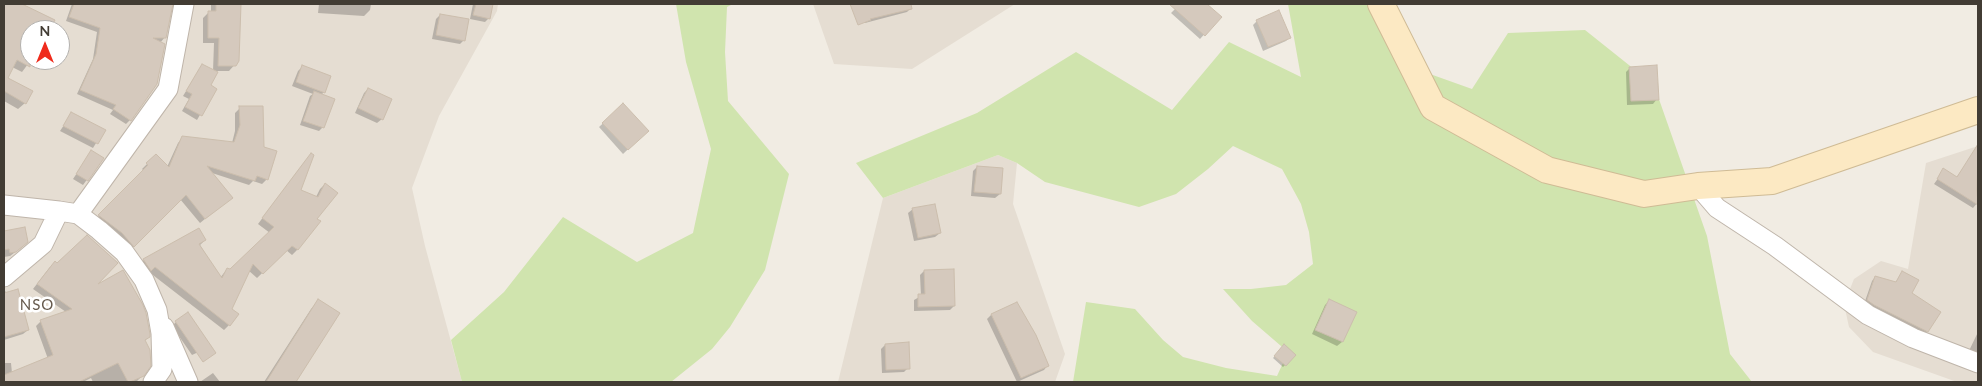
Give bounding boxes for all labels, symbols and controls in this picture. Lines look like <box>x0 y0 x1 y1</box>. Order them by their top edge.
north arrow <box>20 20 70 70</box>
text: N <box>40 22 50 39</box>
district label: NSO <box>19 296 55 314</box>

